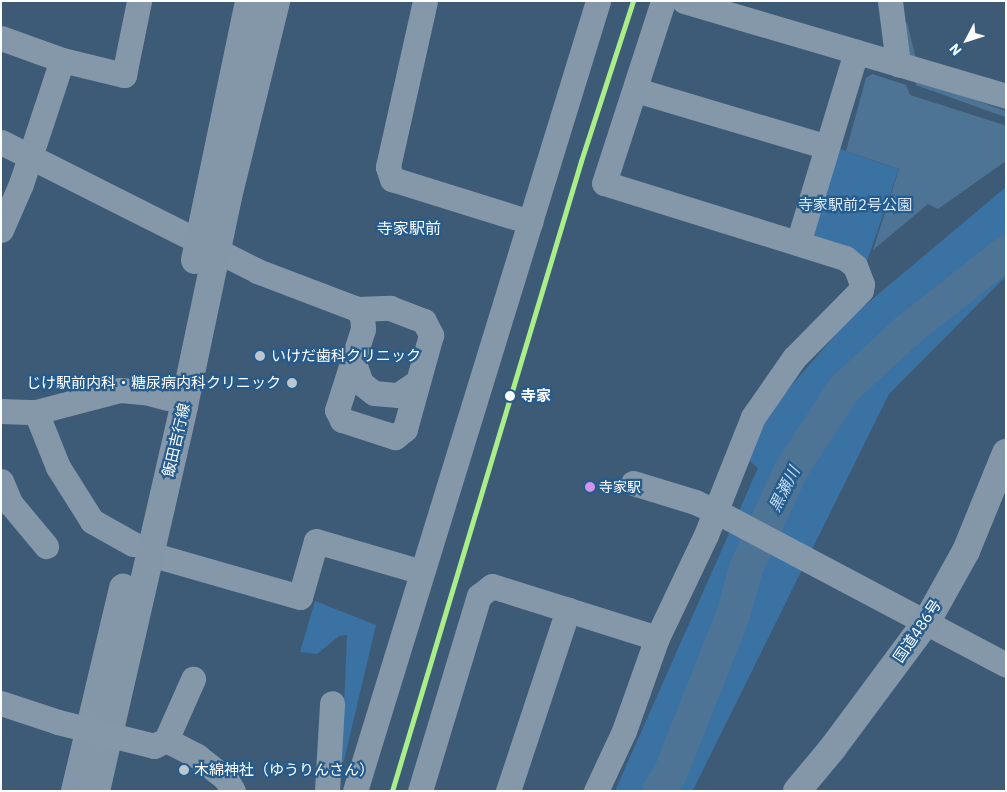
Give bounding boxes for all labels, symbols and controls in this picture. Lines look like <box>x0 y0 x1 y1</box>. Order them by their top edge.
north arrow <box>942 15 992 65</box>
text: N <box>945 40 966 59</box>
park label: 寺家駅前2号公園 <box>798 196 912 214</box>
district label: 寺家駅前 <box>377 218 441 238</box>
place label: いけだ歯科クリニック <box>271 347 421 365</box>
marker: いけだ歯科クリニック <box>253 349 267 363</box>
place label: じけ駅前内科・糖尿病内科クリニック <box>26 374 281 392</box>
marker: じけ駅前内科・糖尿病内科クリニック <box>285 376 299 390</box>
place label: 寺家 <box>521 387 551 405</box>
marker: 寺家 <box>503 389 517 403</box>
street label: 飯田吉行線 <box>159 401 193 479</box>
water label: 黒瀬川 <box>765 463 803 515</box>
place label: 寺家駅 <box>599 479 641 495</box>
marker: 寺家駅 <box>585 482 595 492</box>
street label: 国道486号 <box>889 596 945 666</box>
place label: 木綿神社（ゆうりんさん） <box>194 761 374 779</box>
marker: 木綿神社（ゆうりんさん） <box>178 764 190 776</box>

